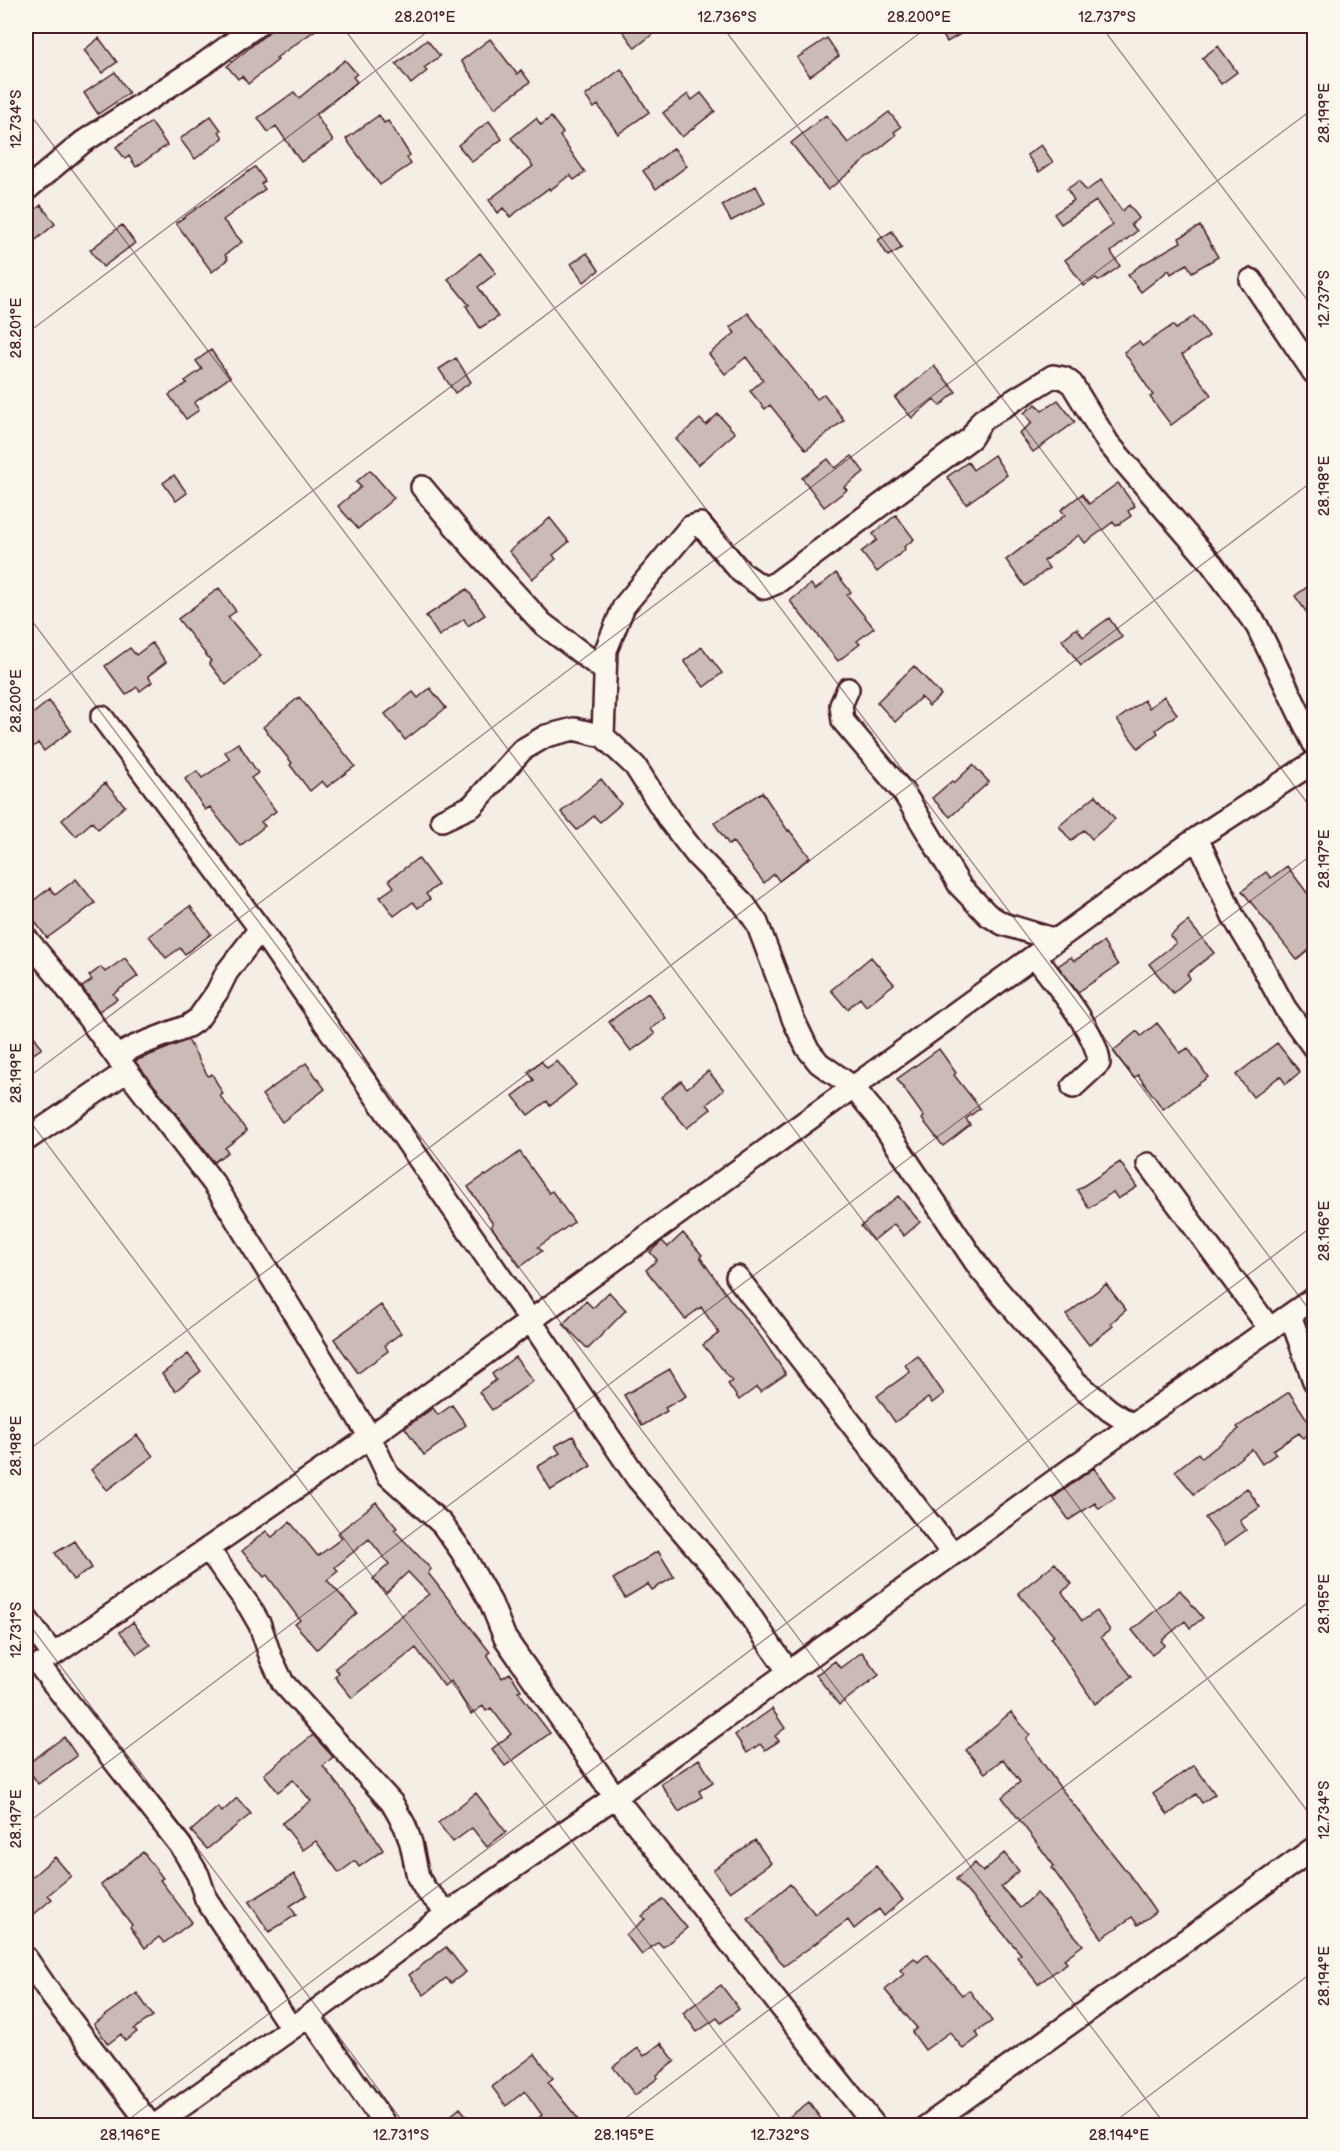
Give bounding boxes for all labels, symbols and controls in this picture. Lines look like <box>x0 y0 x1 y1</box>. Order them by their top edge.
text: 28.201°E <box>395 8 456 27</box>
text: 12.736°S <box>697 8 757 27</box>
text: 28.200°E <box>887 8 951 27</box>
text: 12.737°S <box>1078 8 1136 27</box>
text: 28.199°E <box>1315 83 1334 143</box>
text: 12.734°S <box>7 90 26 148</box>
text: 12.737°S <box>1315 270 1334 328</box>
text: 28.201°E <box>7 297 26 358</box>
text: 28.198°E <box>1315 456 1334 516</box>
text: 28.200°E <box>7 669 26 733</box>
text: 28.197°E <box>1315 829 1334 889</box>
text: 28.199°E <box>7 1043 26 1103</box>
text: 28.196°E <box>1315 1201 1334 1261</box>
text: 28.198°E <box>7 1416 26 1476</box>
text: 28.195°E <box>1315 1574 1334 1634</box>
text: 12.731°S <box>7 1602 26 1658</box>
text: 12.734°S <box>1315 1781 1334 1839</box>
text: 28.197°E <box>7 1789 26 1849</box>
text: 28.194°E <box>1315 1946 1334 2006</box>
text: 28.196°E <box>100 2126 160 2145</box>
text: 12.731°S <box>373 2126 429 2145</box>
text: 28.195°E <box>594 2126 654 2145</box>
text: 12.732°S <box>751 2126 809 2145</box>
text: 28.194°E <box>1089 2126 1149 2145</box>

